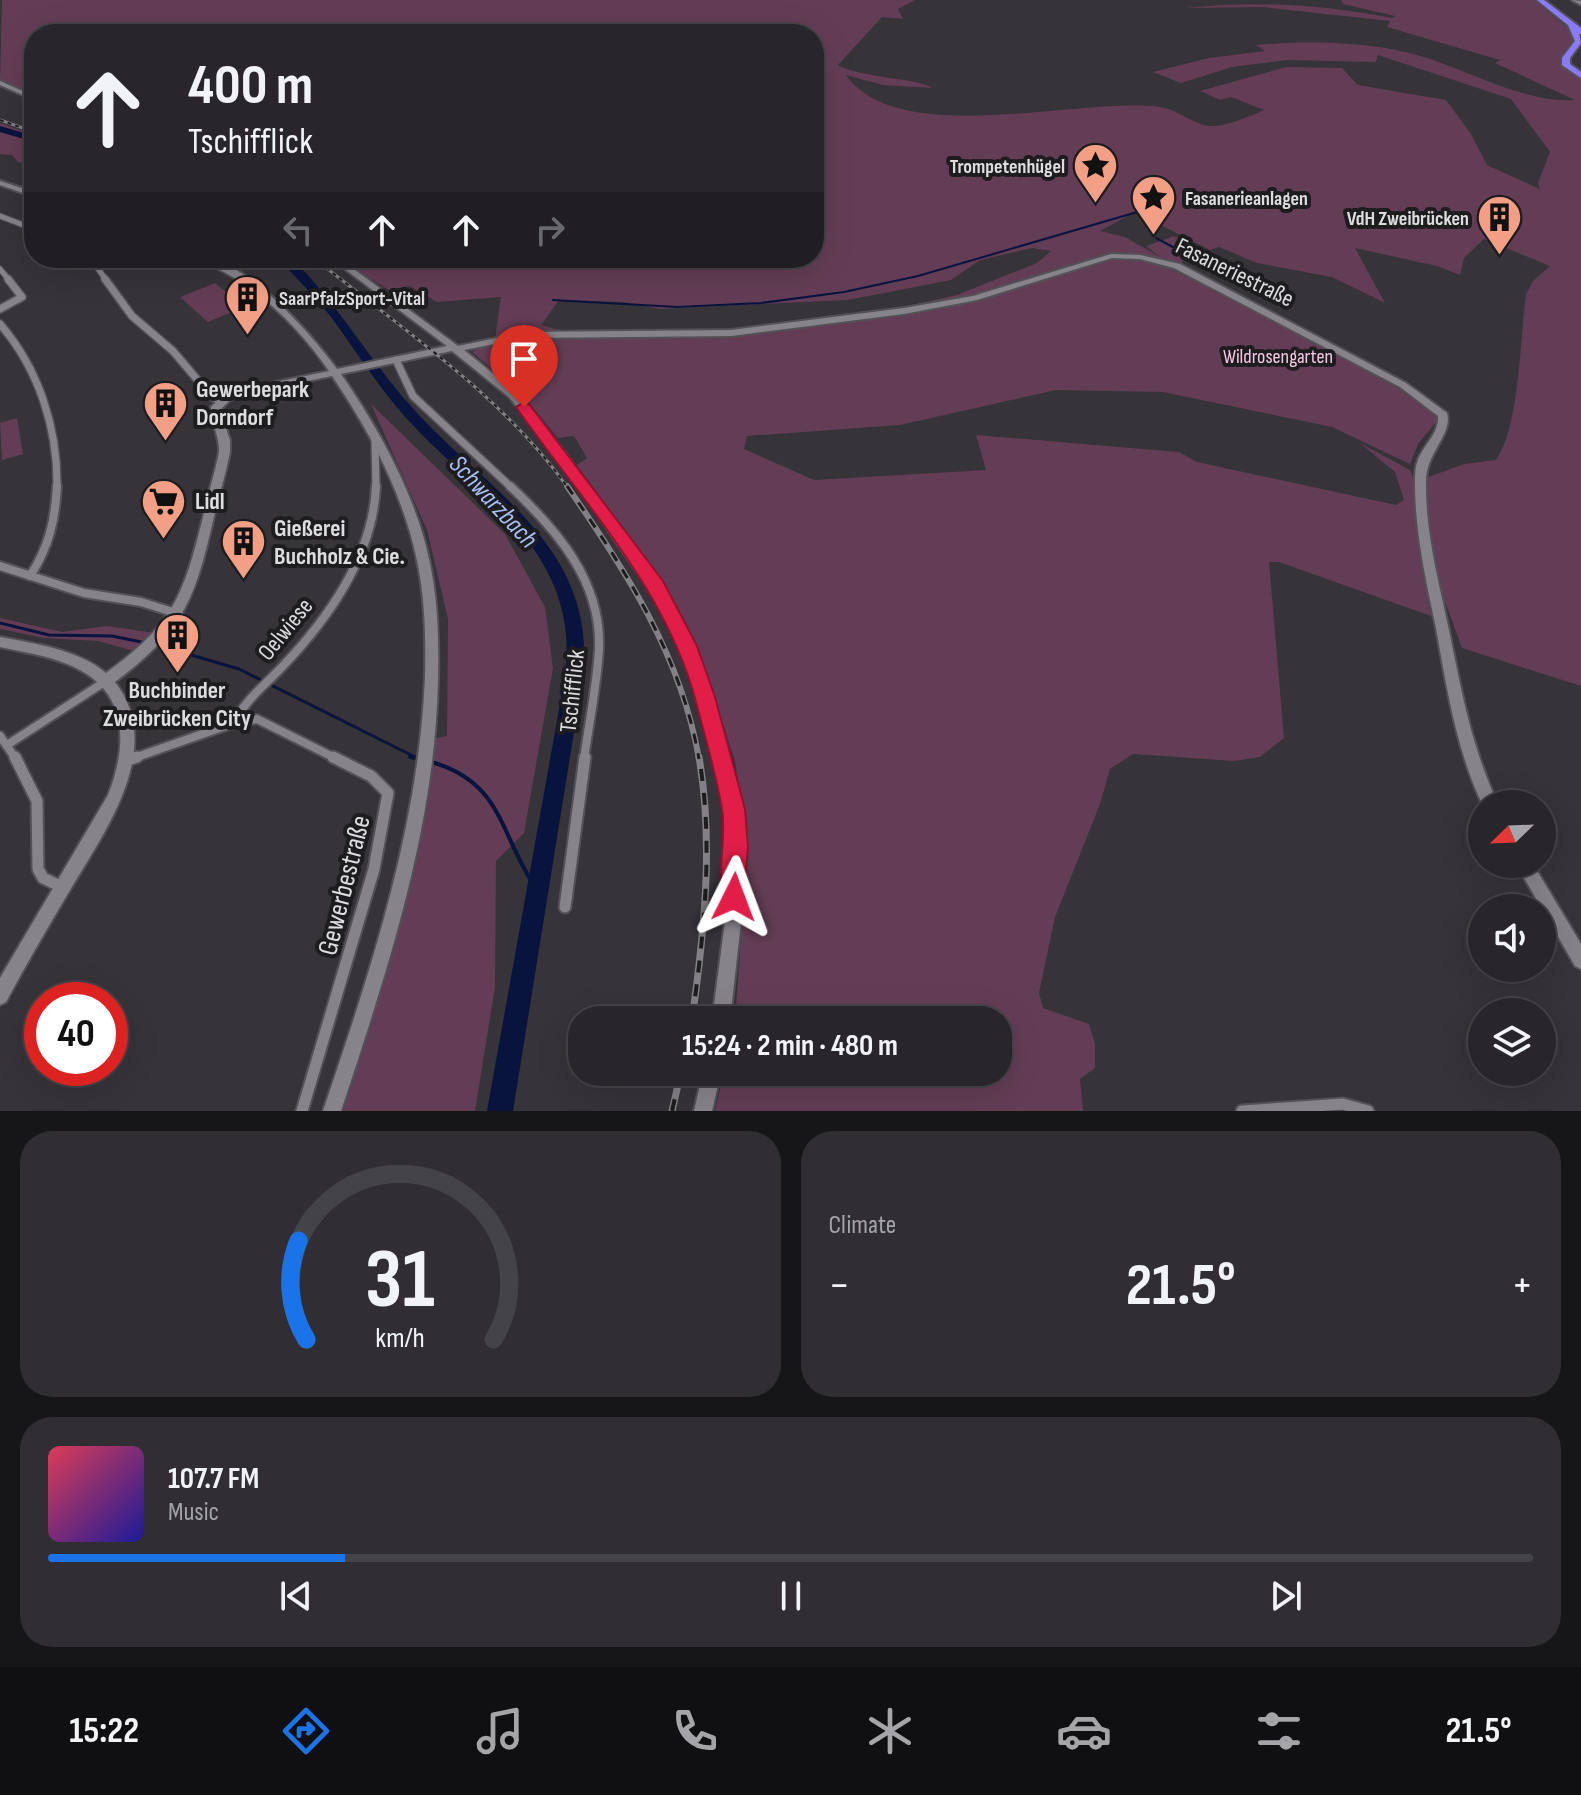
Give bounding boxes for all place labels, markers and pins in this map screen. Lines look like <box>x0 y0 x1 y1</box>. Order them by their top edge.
place icon: Trompetenhügel <box>1072 142 1120 205</box>
place label: Trompetenhügel <box>950 155 1065 179</box>
place icon: Fasanerieanlagen <box>1130 174 1178 237</box>
place label: Fasanerieanlagen <box>1185 187 1308 211</box>
building icon: VdH Zweibrücken <box>1476 194 1524 257</box>
place label: VdH Zweibrücken <box>1347 207 1469 231</box>
building icon: SaarPfalzSport-Vital <box>224 274 272 337</box>
place label: SaarPfalzSport-Vital <box>279 287 425 311</box>
pin <box>490 325 558 407</box>
place label: Gewerbepark Dorndorf <box>196 375 309 432</box>
building icon: Gewerbepark Dorndorf <box>141 379 189 442</box>
supermarket icon: Lidl <box>140 477 188 540</box>
place label: Lidl <box>195 487 225 516</box>
place label: Gießerei Buchholz & Cie. <box>274 514 405 571</box>
building icon: Gießerei Buchholz & Cie. <box>219 518 267 581</box>
building icon: Buchbinder Zweibrücken City <box>153 612 201 675</box>
place label: Buchbinder Zweibrücken City <box>103 676 251 733</box>

